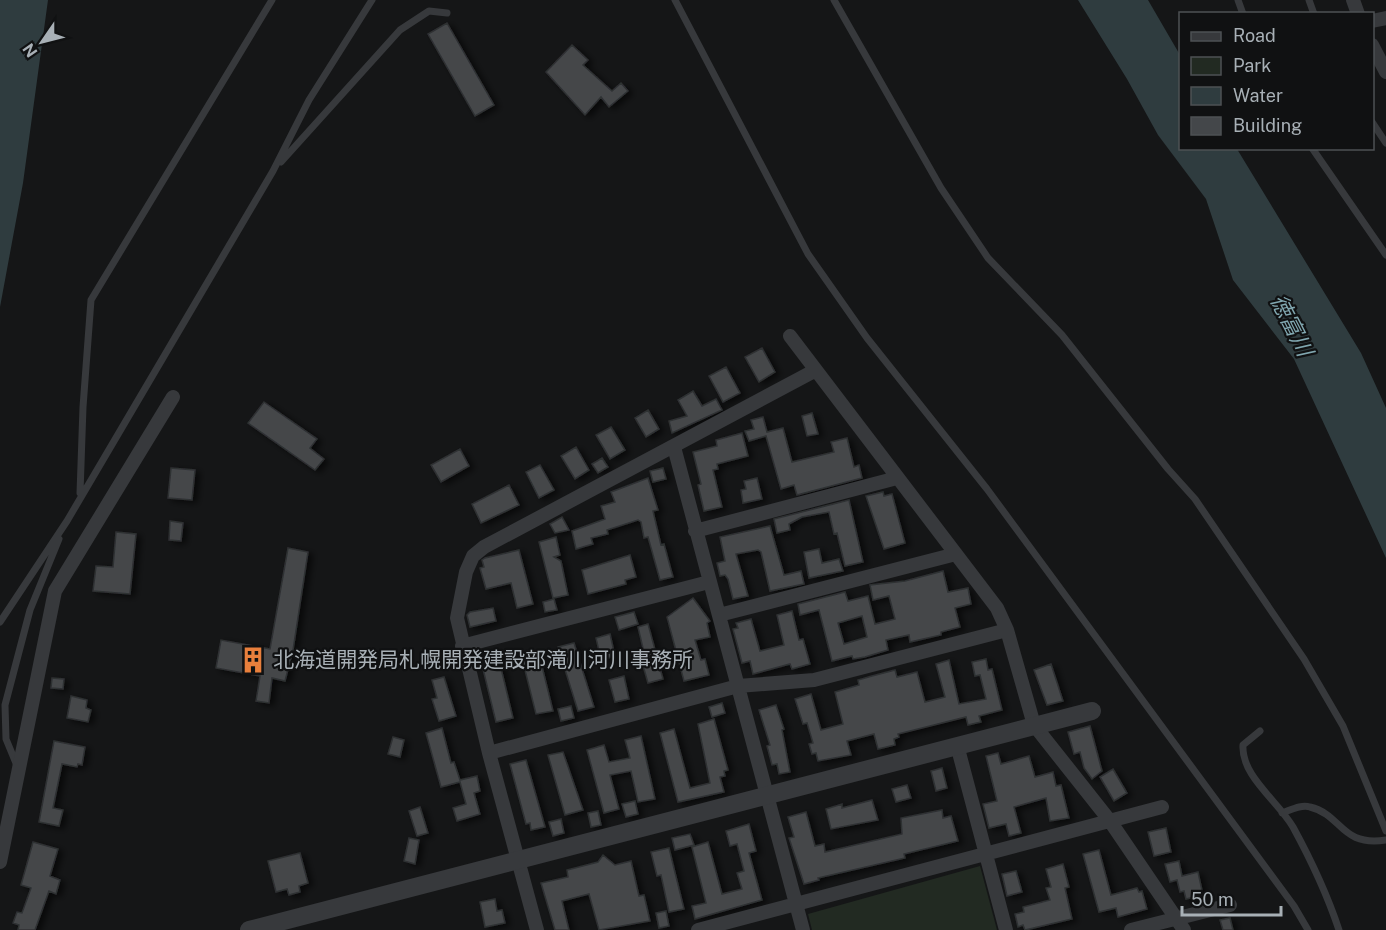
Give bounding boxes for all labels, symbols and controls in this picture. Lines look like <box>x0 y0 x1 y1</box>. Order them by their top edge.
north arrow <box>12 12 72 72</box>
legend <box>1179 12 1374 150</box>
text: Road <box>1233 25 1276 46</box>
text: N <box>19 40 41 61</box>
text: Park <box>1233 55 1271 76</box>
text: Water <box>1233 85 1283 106</box>
text: Building <box>1233 115 1302 136</box>
water label: 徳富川 <box>1265 290 1319 362</box>
building icon: 北海道開発局札幌開発建設部滝川河川事務所 <box>238 645 268 675</box>
place label: 北海道開発局札幌開発建設部滝川河川事務所 <box>273 647 693 672</box>
scale bar <box>1182 879 1281 917</box>
text: 50 m <box>1191 889 1234 910</box>

